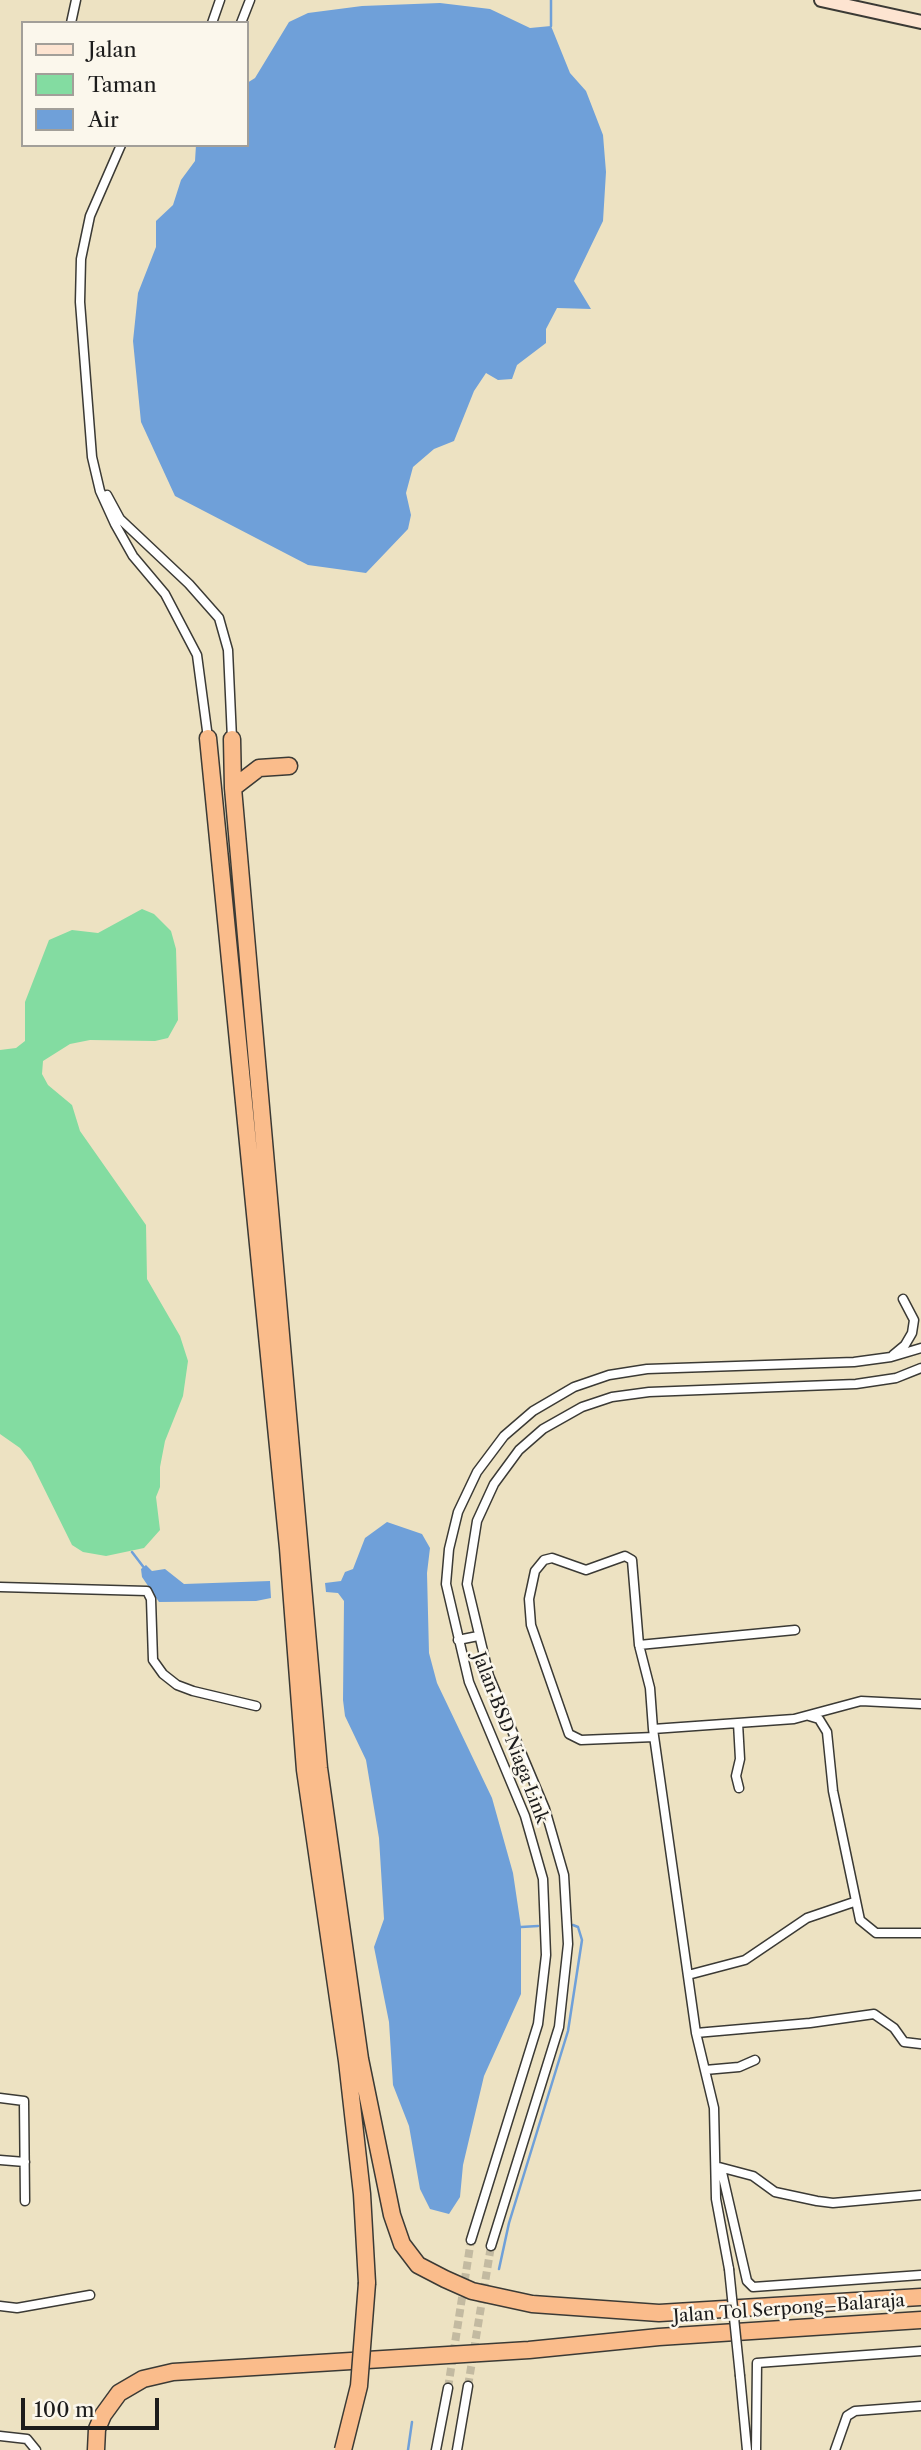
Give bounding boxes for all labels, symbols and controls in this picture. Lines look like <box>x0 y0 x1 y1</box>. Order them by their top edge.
legend <box>21 21 248 147</box>
text: Jalan <box>88 37 137 62</box>
text: Taman <box>88 72 157 97</box>
text: Air <box>88 107 119 132</box>
street label: Jalan BSD Niaga Link <box>467 1649 553 1827</box>
street label: Jalan Tol Serpong–Balaraja <box>672 2290 906 2328</box>
scale bar <box>24 2384 163 2428</box>
text: 100 m <box>34 2397 95 2422</box>

